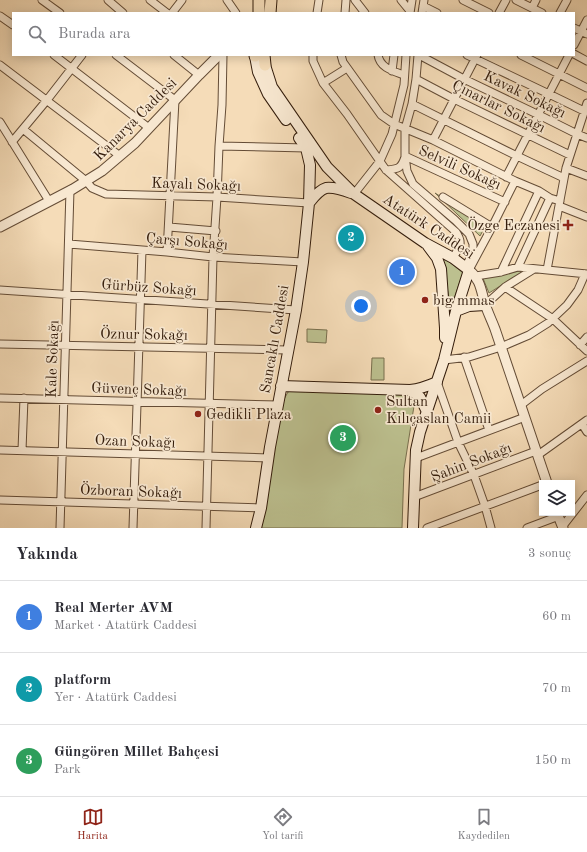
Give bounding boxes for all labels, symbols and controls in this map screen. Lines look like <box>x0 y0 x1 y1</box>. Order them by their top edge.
search box <box>12 12 575 56</box>
icon: search <box>26 23 48 45</box>
text: Burada ara <box>58 27 130 42</box>
street label: Kavak Sokağı <box>481 69 568 122</box>
street label: Kanarya Caddesi <box>92 76 180 164</box>
street label: Çınarlar Sokağı <box>449 78 547 136</box>
street label: Selvili Sokağı <box>416 143 503 193</box>
street label: Kayalı Sokağı <box>151 176 241 195</box>
street label: Atatürk Caddesi <box>380 192 477 262</box>
place label: Özge Eczanesi <box>467 216 560 234</box>
marker: Özge Eczanesi <box>563 220 573 230</box>
pin: 2 <box>338 223 364 253</box>
street label: Çarşı Sokağı <box>145 231 229 254</box>
pin: 1 <box>389 257 415 287</box>
street label: Gürbüz Sokağı <box>101 278 197 299</box>
street label: Sancaklı Caddesi <box>259 284 292 394</box>
place label: big mmas <box>433 294 495 309</box>
marker: big mmas <box>420 295 430 305</box>
your location <box>351 296 371 316</box>
street label: Kale Sokağı <box>45 320 62 398</box>
street label: Öznur Sokağı <box>100 324 188 344</box>
street label: Güvenç Sokağı <box>91 381 187 400</box>
place label: Sultan Kılıçaslan Camii <box>386 395 491 427</box>
marker: Sultan Kılıçaslan Camii <box>373 405 383 415</box>
place label: Gedikli Plaza <box>206 408 292 423</box>
marker: Gedikli Plaza <box>193 409 203 419</box>
pin: 3 <box>330 423 356 453</box>
street label: Ozan Sokağı <box>94 434 176 451</box>
street label: Şahin Sokağı <box>429 441 514 486</box>
street label: Özboran Sokağı <box>80 480 182 502</box>
map controls <box>539 480 575 516</box>
button: layers <box>539 480 575 516</box>
text: Yakında <box>16 546 78 563</box>
text: 3 sonuç <box>528 547 571 560</box>
text: Real Merter AVM <box>54 601 173 616</box>
text: 1 <box>25 610 33 623</box>
text: 60 m <box>542 610 571 623</box>
text: Market · Atatürk Caddesi <box>54 619 197 632</box>
text: platform <box>54 673 111 688</box>
text: 2 <box>25 682 33 695</box>
text: 70 m <box>542 682 571 695</box>
text: Yer · Atatürk Caddesi <box>54 691 177 704</box>
text: Güngören Millet Bahçesi <box>54 745 219 760</box>
text: 3 <box>25 754 33 767</box>
text: 150 m <box>534 754 571 767</box>
text: Park <box>54 763 81 776</box>
tab: Harita <box>77 806 108 844</box>
tab: Yol tarifi <box>262 806 303 844</box>
tab: Kaydedilen <box>458 806 510 844</box>

